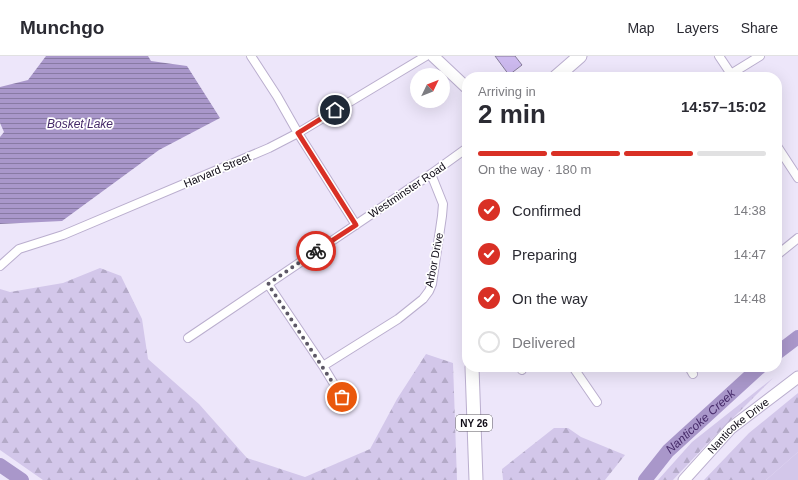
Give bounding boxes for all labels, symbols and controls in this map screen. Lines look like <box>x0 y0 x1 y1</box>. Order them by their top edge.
text: Munchgo <box>20 17 104 38</box>
text: Map <box>627 20 655 36</box>
text: Layers <box>677 20 719 36</box>
text: Share <box>741 20 778 36</box>
north arrow <box>410 68 450 108</box>
map controls <box>410 68 450 108</box>
text: Arriving in <box>478 84 536 99</box>
pin <box>318 93 352 127</box>
text: 14:57–15:02 <box>681 98 766 115</box>
icon: home <box>324 99 346 121</box>
text: 2 min <box>478 99 546 129</box>
water label: Bosket Lake <box>47 117 113 131</box>
street label: Harvard Street <box>182 151 252 189</box>
street label: Westminster Road <box>366 160 448 220</box>
text: On the way · 180 m <box>478 162 591 177</box>
icon: check <box>478 199 500 221</box>
text: Confirmed <box>512 202 581 219</box>
text: 14:38 <box>733 203 766 218</box>
courier <box>296 231 336 271</box>
street label: Arbor Drive <box>423 232 445 288</box>
icon: bike <box>305 240 327 262</box>
icon: check <box>478 243 500 265</box>
text: Preparing <box>512 246 577 263</box>
text: 14:47 <box>733 247 766 262</box>
icon: check <box>478 287 500 309</box>
text: On the way <box>512 290 588 307</box>
text: 14:48 <box>733 291 766 306</box>
text: Delivered <box>512 334 575 351</box>
pin <box>325 380 359 414</box>
icon: bag <box>331 386 353 408</box>
water label: Nanticoke Creek <box>663 386 739 456</box>
street label: Nanticoke Drive <box>705 396 771 456</box>
road number: NY 26 <box>456 415 492 431</box>

